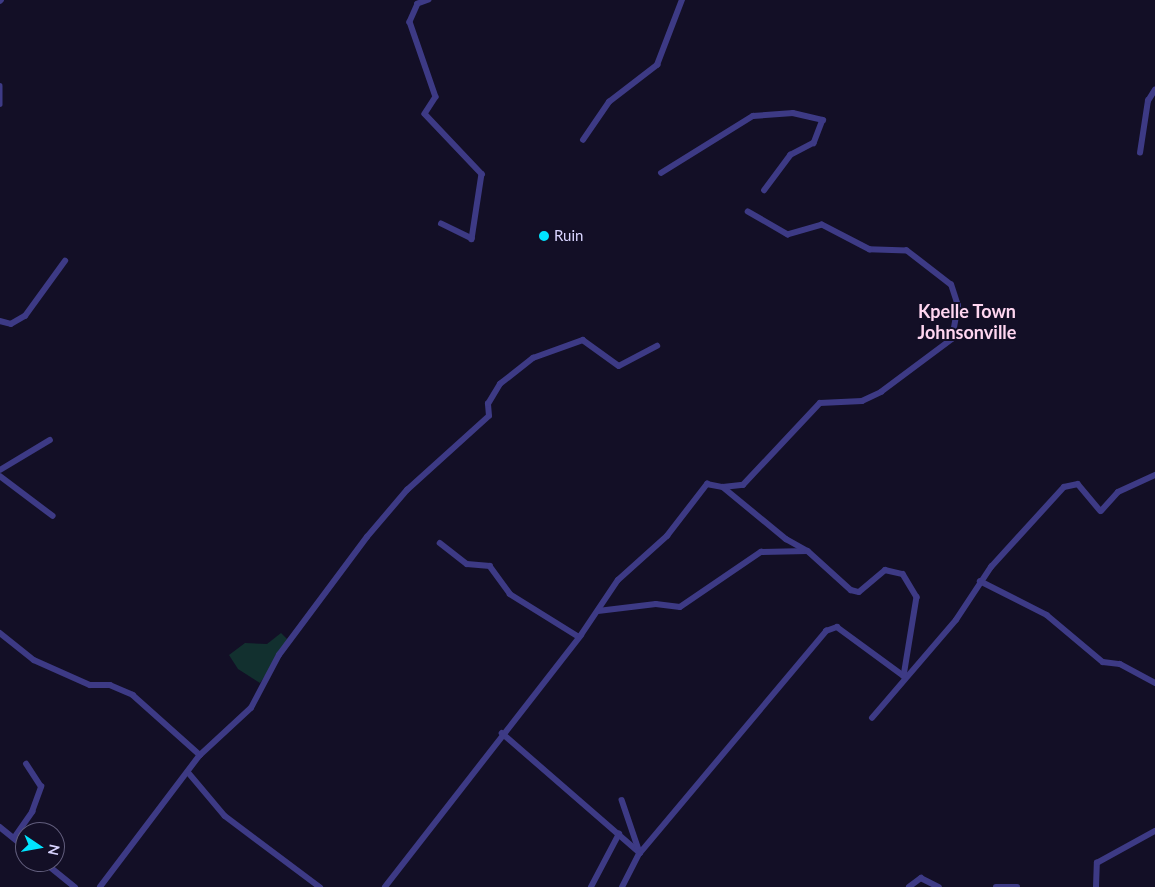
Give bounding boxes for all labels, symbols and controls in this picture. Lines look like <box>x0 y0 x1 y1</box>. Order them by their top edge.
place label: Ruin <box>554 227 583 245</box>
marker: Ruin <box>538 230 550 242</box>
district label: Kpelle Town Johnsonville <box>918 301 1016 344</box>
north arrow <box>15 822 65 872</box>
text: N <box>45 843 64 857</box>

